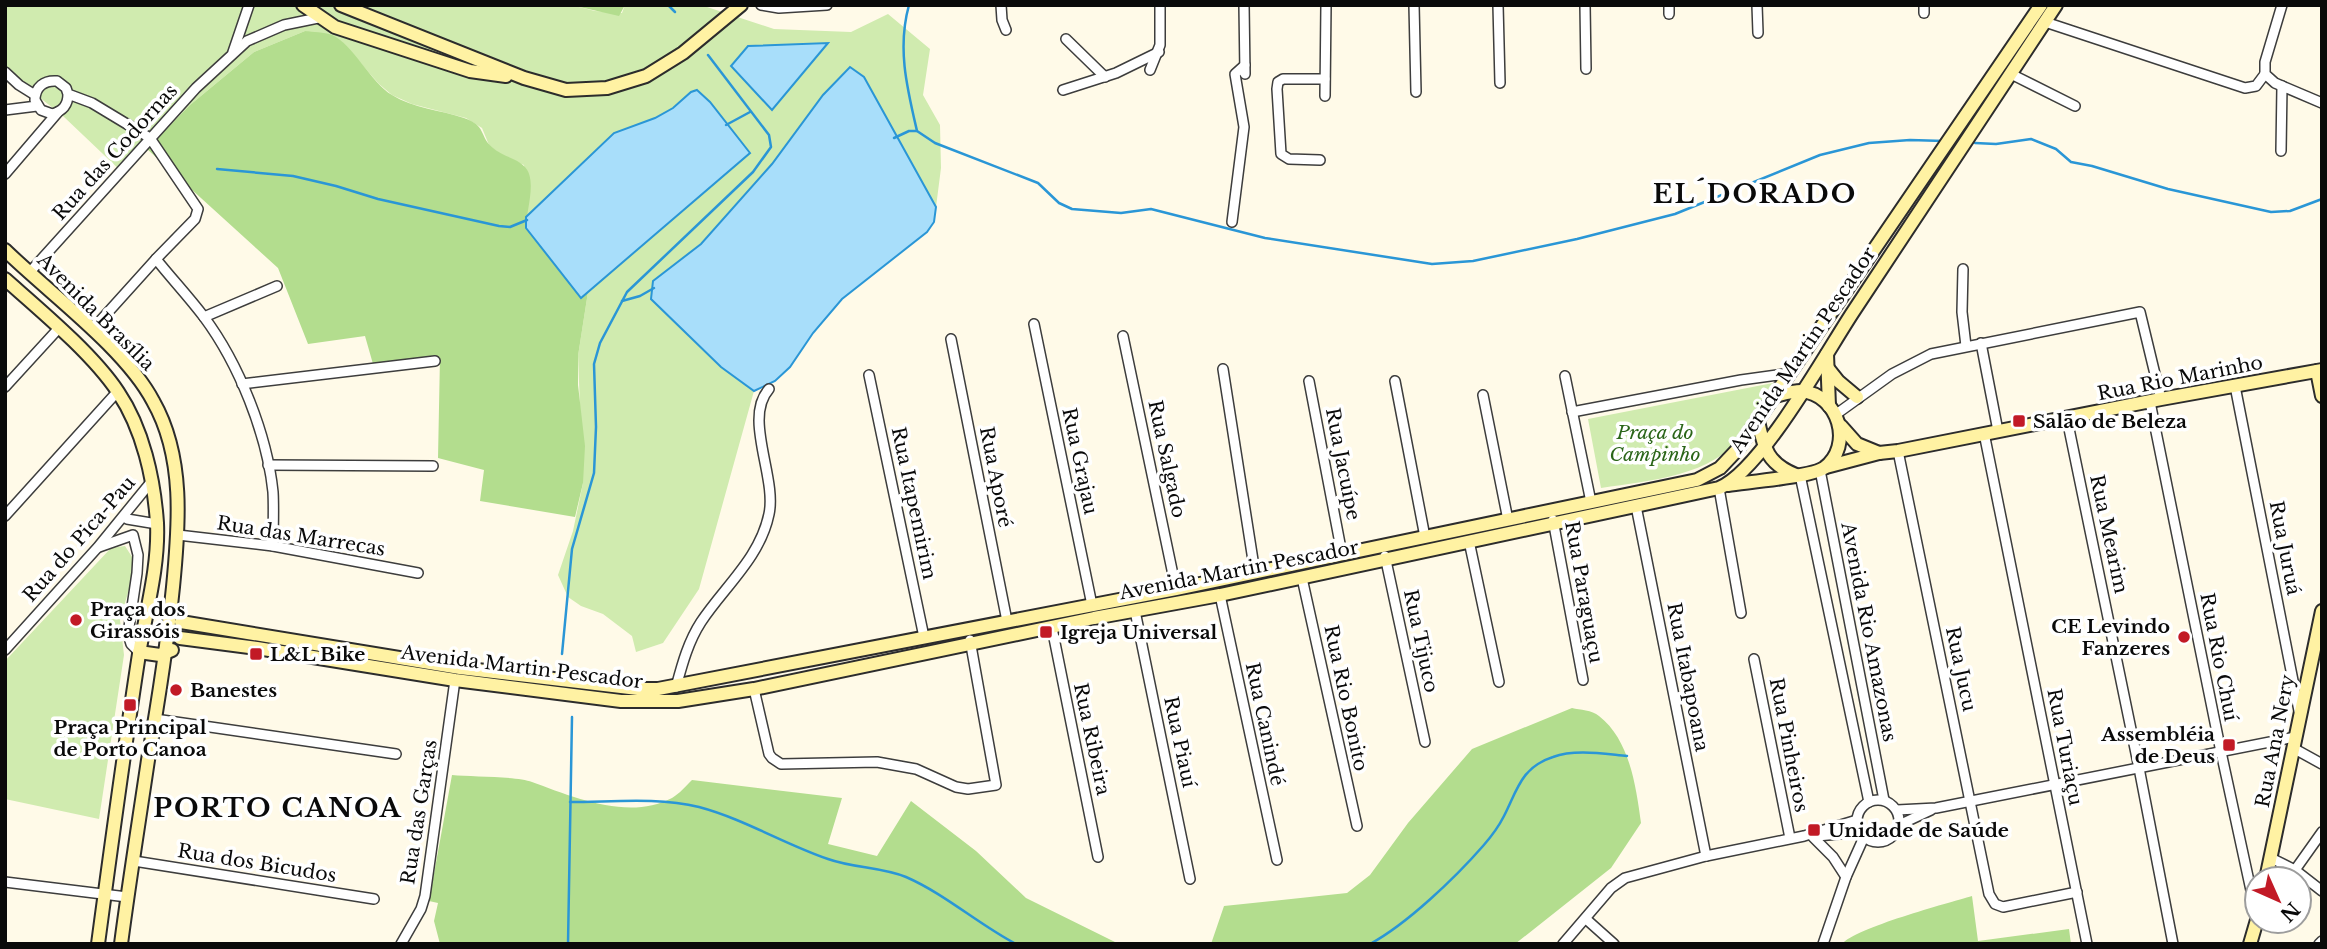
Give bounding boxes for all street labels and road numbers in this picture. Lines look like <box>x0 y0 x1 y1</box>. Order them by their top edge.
street label: Rua das Codornas <box>48 79 182 225</box>
street label: Avenida Martin Pescador <box>1725 243 1881 458</box>
street label: Avenida Brasília <box>32 248 160 376</box>
street label: Rua Rio Marinho <box>2095 351 2265 405</box>
street label: Rua Salgado <box>1143 398 1191 520</box>
street label: Rua Grajau <box>1057 405 1103 517</box>
street label: Rua Jacuípe <box>1321 406 1365 522</box>
street label: Rua Itapemirim <box>887 425 941 581</box>
street label: Rua Aporé <box>975 425 1017 529</box>
street label: Rua do Pica-Pau <box>18 471 140 607</box>
street label: Rua Mearim <box>2085 472 2133 596</box>
street label: Rua Juruá <box>2265 499 2306 598</box>
street label: Rua das Marrecas <box>215 511 387 561</box>
street label: Rua Paraguaçu <box>1560 519 1608 665</box>
street label: Avenida Rio Amazonas <box>1836 519 1902 744</box>
street label: Avenida Martin Pescador <box>1116 535 1361 605</box>
street label: Rua Tijuco <box>1399 587 1443 695</box>
street label: Rua Rio Chuí <box>2195 591 2243 724</box>
street label: Rua Itabapoana <box>1662 601 1714 754</box>
street label: Rua Rio Bonito <box>1319 623 1373 773</box>
street label: Rua Jucu <box>1941 624 1981 714</box>
street label: Avenida Martin Pescador <box>399 641 644 693</box>
street label: Rua Canindé <box>1241 660 1289 788</box>
street label: Rua Ana Nery <box>2251 673 2299 809</box>
street label: Rua Pinheiros <box>1765 676 1813 814</box>
street label: Rua Ribeira <box>1069 681 1115 798</box>
street label: Rua Turiaçu <box>2042 687 2088 808</box>
street label: Rua Piauí <box>1159 694 1201 790</box>
street label: Rua das Garças <box>396 738 442 886</box>
street label: Rua dos Bicudos <box>176 839 338 887</box>

